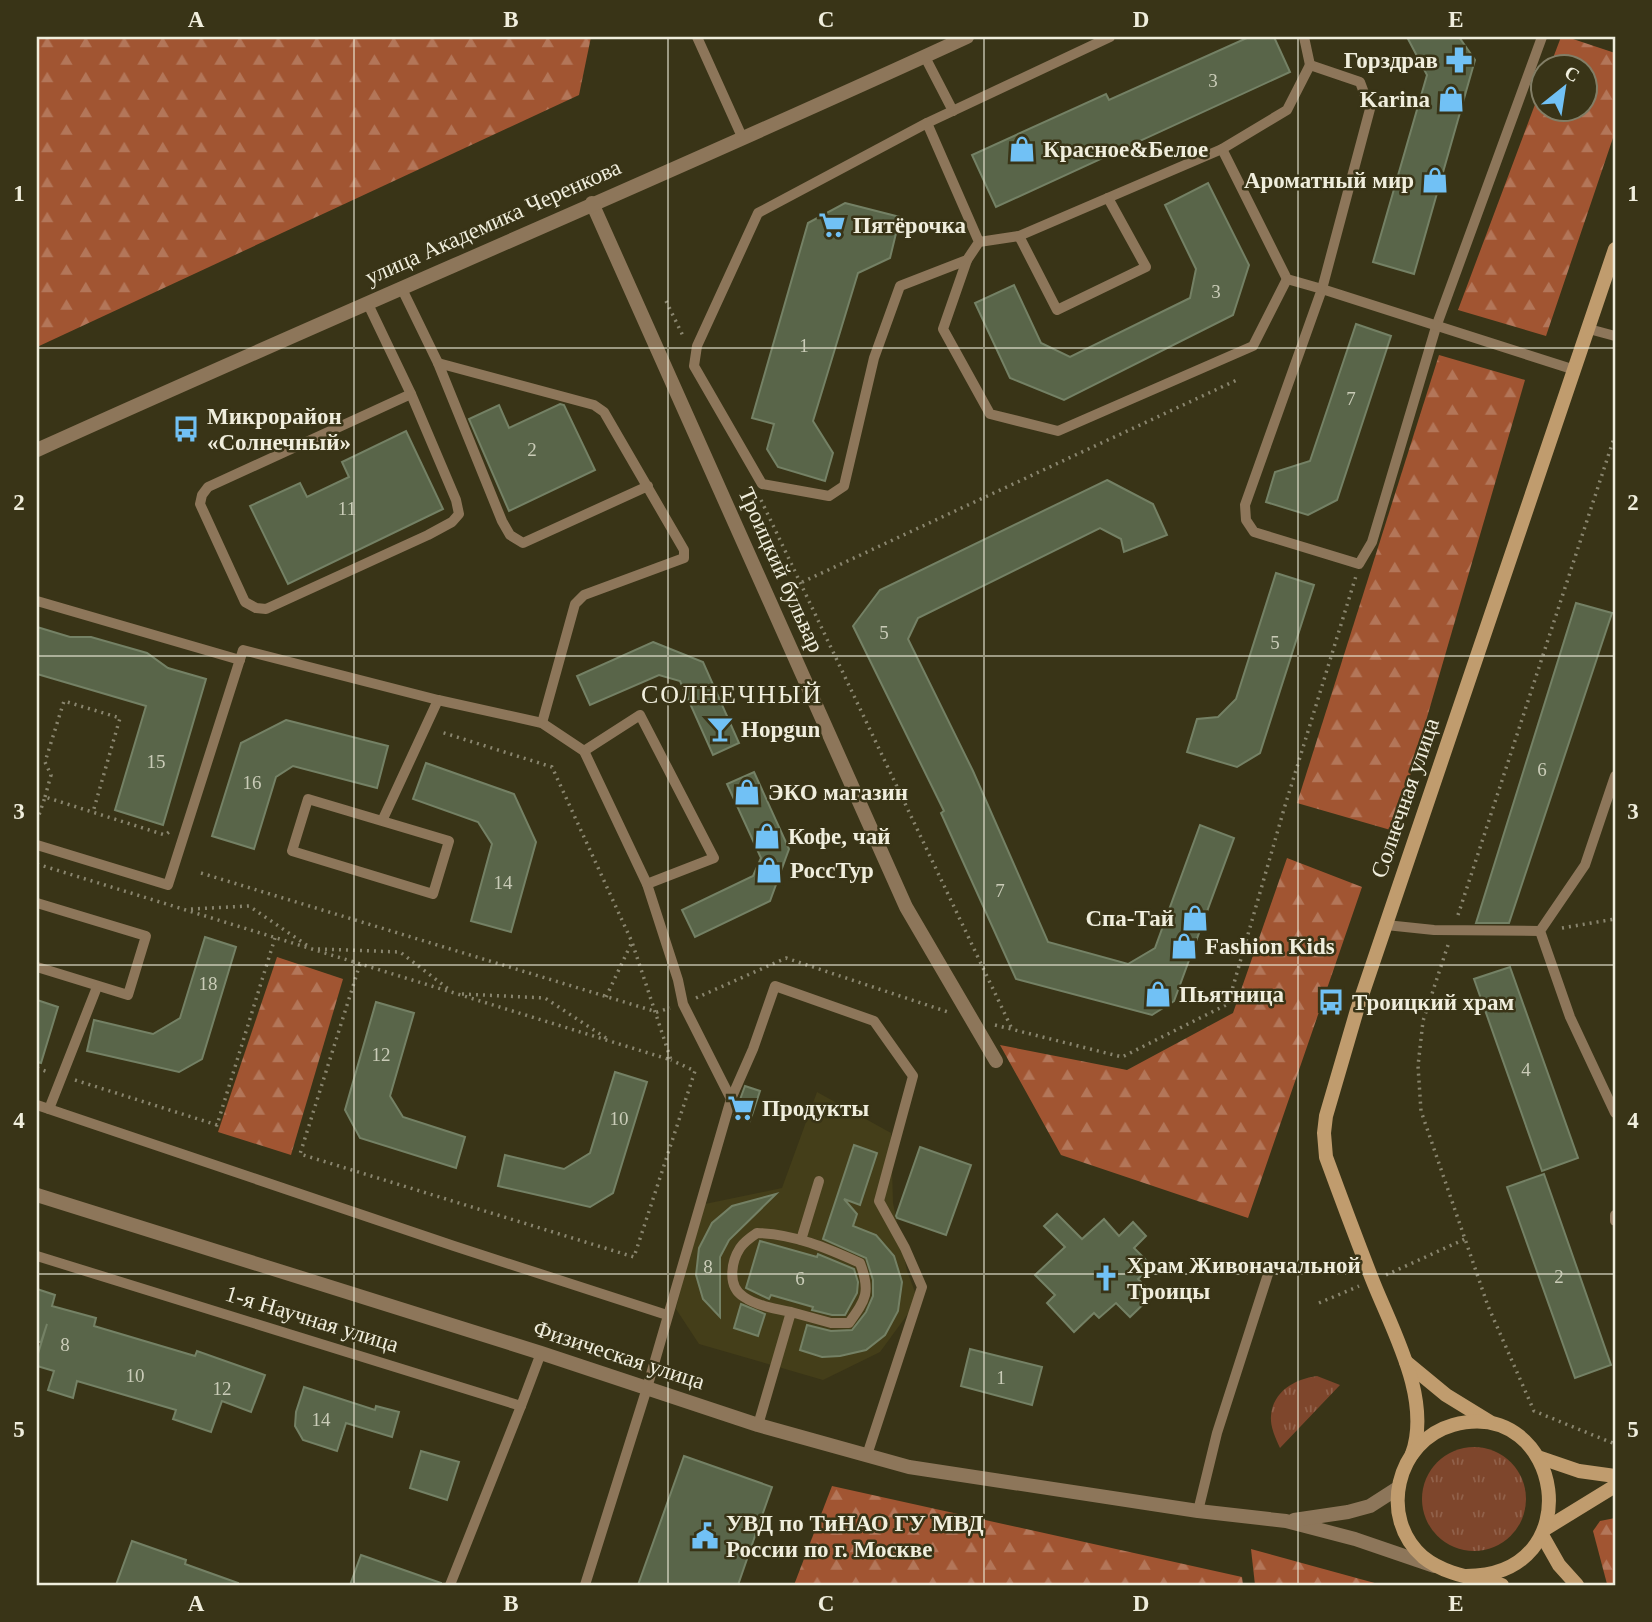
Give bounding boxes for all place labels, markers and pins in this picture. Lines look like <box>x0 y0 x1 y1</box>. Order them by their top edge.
pharmacy icon: Горздрав <box>1444 45 1474 75</box>
place label: Горздрав <box>1344 48 1438 73</box>
shop icon: Karina <box>1436 84 1466 114</box>
place label: Karina <box>1360 87 1430 112</box>
shop icon: Красное&Белое <box>1007 134 1037 164</box>
place label: Красное&Белое <box>1043 137 1208 162</box>
shop icon: Ароматный мир <box>1420 165 1450 195</box>
place label: Ароматный мир <box>1244 168 1414 193</box>
supermarket icon: Пятёрочка <box>817 210 847 240</box>
place label: Пятёрочка <box>853 213 966 238</box>
place label: Микрорайон «Солнечный» <box>207 404 351 455</box>
bus stop icon: Микрорайон «Солнечный» <box>171 414 201 444</box>
bar icon: Hopgun <box>705 714 735 744</box>
place label: Hopgun <box>741 717 820 742</box>
shop icon: ЭКО магазин <box>732 777 762 807</box>
place label: ЭКО магазин <box>768 780 908 805</box>
shop icon: Кофе, чай <box>752 821 782 851</box>
place label: Кофе, чай <box>788 824 890 849</box>
shop icon: РоссТур <box>754 855 784 885</box>
place label: РоссТур <box>790 858 874 883</box>
shop icon: Спа-Тай <box>1180 903 1210 933</box>
place label: Спа-Тай <box>1085 906 1174 931</box>
shop icon: Fashion Kids <box>1169 931 1199 961</box>
place label: Fashion Kids <box>1205 934 1335 959</box>
shop icon: Пьятница <box>1143 979 1173 1009</box>
place label: Пьятница <box>1179 982 1285 1007</box>
bus stop icon: Троицкий храм <box>1316 987 1346 1017</box>
place label: Троицкий храм <box>1352 990 1514 1015</box>
supermarket icon: Продукты <box>726 1093 756 1123</box>
place label: Продукты <box>762 1096 869 1121</box>
place label: Храм Живоначальной Троицы <box>1127 1253 1361 1304</box>
church icon: Храм Живоначальной Троицы <box>1091 1263 1121 1293</box>
place label: УВД по ТиНАО ГУ МВД России по г. Москве <box>726 1511 984 1562</box>
public building icon: УВД по ТиНАО ГУ МВД России по г. Москве <box>690 1521 720 1551</box>

